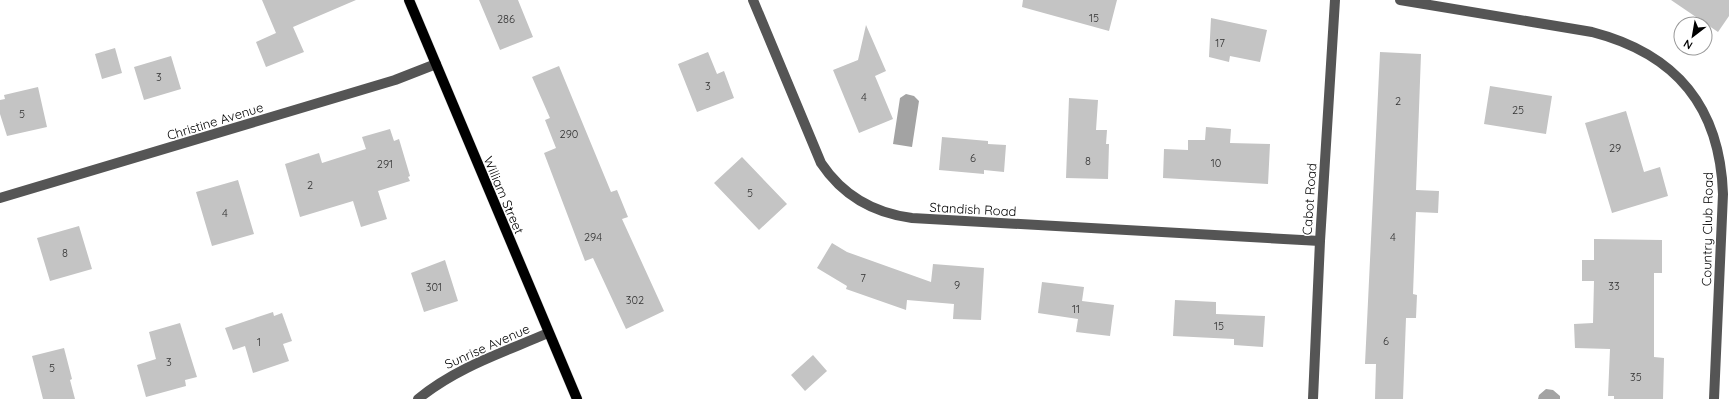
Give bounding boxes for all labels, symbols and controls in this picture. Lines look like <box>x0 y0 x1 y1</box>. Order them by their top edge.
house number: 15 <box>1089 11 1099 25</box>
house number: 286 <box>497 12 515 26</box>
north arrow <box>1673 16 1713 56</box>
house number: 17 <box>1215 36 1225 50</box>
text: N <box>1681 36 1695 53</box>
house number: 3 <box>156 70 162 84</box>
house number: 3 <box>705 79 711 93</box>
house number: 4 <box>861 90 867 104</box>
house number: 2 <box>1395 94 1401 108</box>
street label: Christine Avenue <box>165 99 265 143</box>
house number: 25 <box>1512 103 1524 117</box>
house number: 5 <box>19 107 25 121</box>
house number: 290 <box>560 127 578 141</box>
house number: 29 <box>1609 141 1621 155</box>
house number: 6 <box>970 151 976 165</box>
street label: William Street <box>480 154 528 236</box>
house number: 8 <box>1085 154 1091 168</box>
house number: 10 <box>1211 156 1221 170</box>
house number: 291 <box>377 157 393 171</box>
street label: Cabot Road <box>1298 162 1320 236</box>
street label: Country Club Road <box>1698 172 1716 286</box>
house number: 2 <box>307 178 313 192</box>
house number: 5 <box>747 186 753 200</box>
street label: Standish Road <box>929 199 1017 219</box>
house number: 4 <box>222 206 228 220</box>
house number: 294 <box>584 230 602 244</box>
house number: 4 <box>1390 230 1396 244</box>
house number: 8 <box>62 246 68 260</box>
house number: 7 <box>860 271 866 285</box>
house number: 9 <box>954 278 960 292</box>
house number: 33 <box>1608 279 1620 293</box>
house number: 301 <box>426 280 442 294</box>
house number: 302 <box>626 293 644 307</box>
house number: 11 <box>1072 302 1080 316</box>
house number: 15 <box>1214 319 1224 333</box>
street label: Sunrise Avenue <box>442 320 532 372</box>
house number: 6 <box>1383 334 1389 348</box>
house number: 1 <box>257 335 261 349</box>
house number: 3 <box>166 355 172 369</box>
house number: 5 <box>49 361 55 375</box>
house number: 35 <box>1630 370 1642 384</box>

